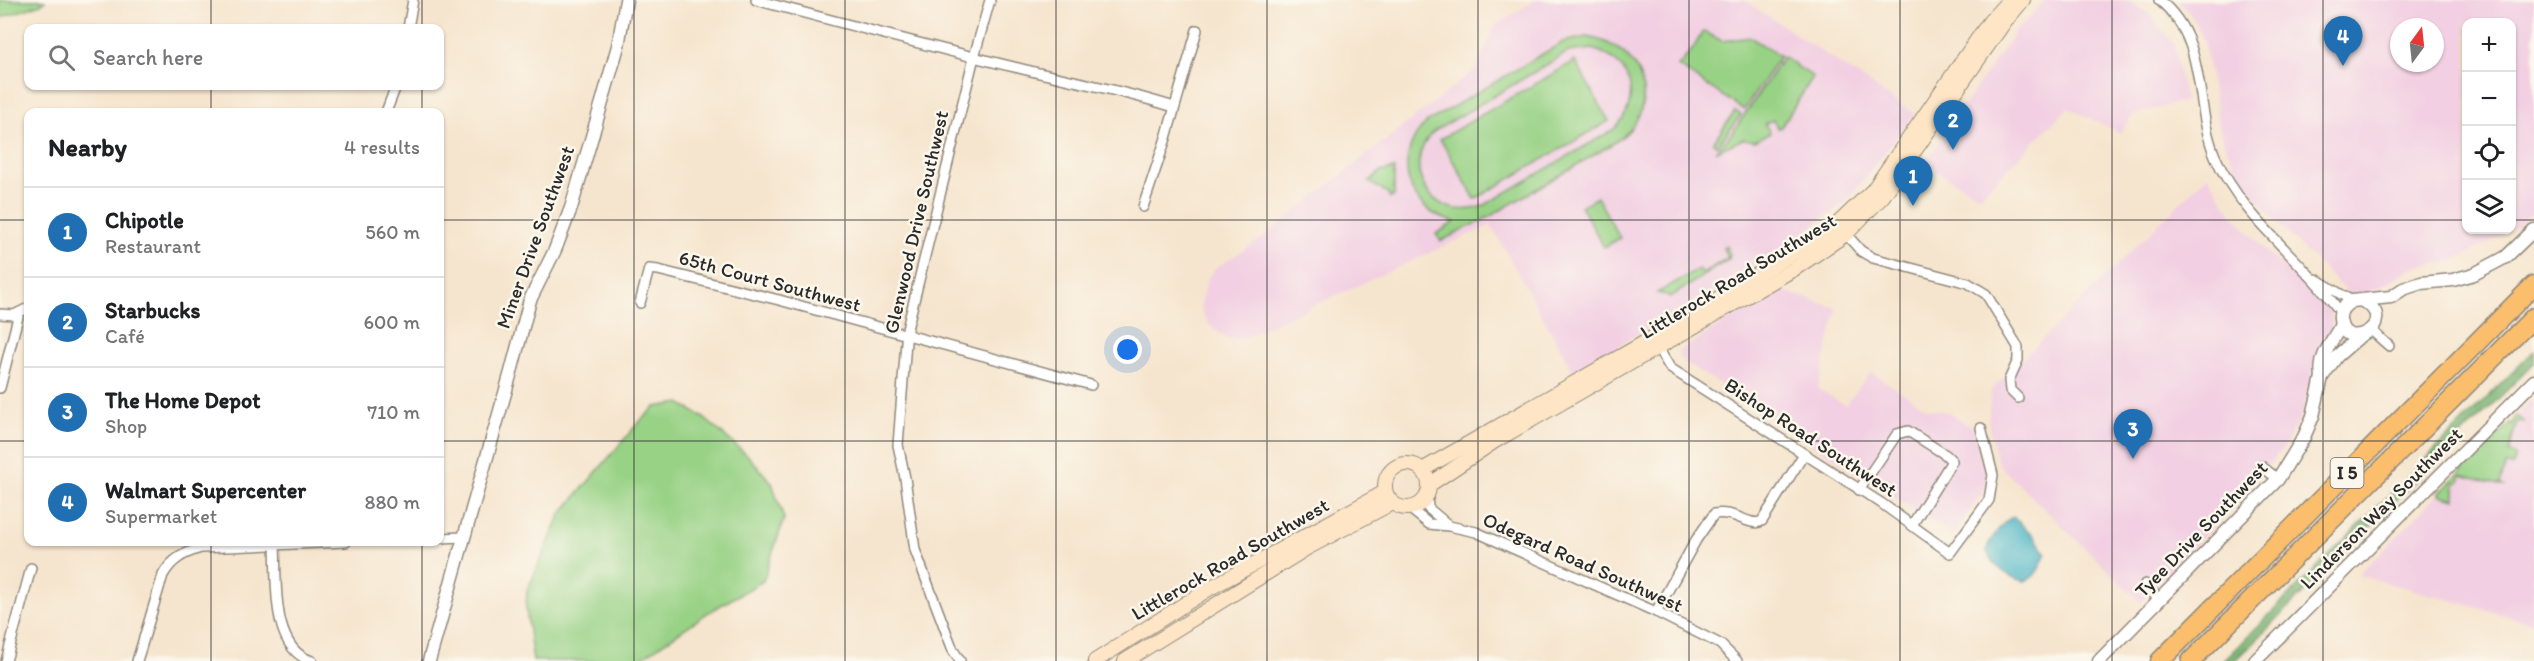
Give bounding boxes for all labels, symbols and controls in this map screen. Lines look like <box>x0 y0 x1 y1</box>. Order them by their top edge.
pin: 4 <box>2324 16 2362 66</box>
north arrow <box>2390 18 2444 72</box>
map controls <box>2462 18 2516 234</box>
button: + <box>2462 18 2516 72</box>
search box <box>24 24 444 90</box>
icon: search <box>45 41 78 74</box>
text: Search here <box>93 44 203 71</box>
button: − <box>2462 72 2516 126</box>
pin: 2 <box>1934 100 1972 150</box>
street label: Glenwood Drive Southwest <box>879 108 953 336</box>
button: locate <box>2462 126 2516 180</box>
text: Nearby <box>48 131 127 163</box>
text: 4 results <box>344 135 420 159</box>
street label: Miner Drive Southwest <box>491 142 579 332</box>
pin: 1 <box>1894 156 1932 206</box>
button: layers <box>2462 180 2516 234</box>
text: Chipotle <box>105 207 184 234</box>
street label: Littlerock Road Southwest <box>1636 208 1840 344</box>
text: 1 <box>63 220 72 244</box>
text: 560 m <box>365 220 420 244</box>
text: Restaurant <box>105 234 201 258</box>
street label: 65th Court Southwest <box>676 245 864 317</box>
text: Starbucks <box>105 297 200 324</box>
text: 2 <box>62 310 73 334</box>
text: 600 m <box>363 310 420 334</box>
text: Café <box>105 324 145 348</box>
your location <box>1113 335 1142 364</box>
street label: Bishop Road Southwest <box>1720 372 1902 502</box>
text: The Home Depot <box>105 387 260 414</box>
text: 3 <box>62 400 73 424</box>
text: 710 m <box>367 400 420 424</box>
pin: 3 <box>2114 410 2152 459</box>
text: Shop <box>105 414 147 438</box>
street label: Linderson Way Southwest <box>2295 422 2467 594</box>
street label: Tyee Drive Southwest <box>2130 455 2273 602</box>
road number: I 5 <box>2330 458 2364 488</box>
text: Walmart Supercenter <box>105 477 306 504</box>
text: 4 <box>61 490 74 514</box>
text: 880 m <box>364 490 420 514</box>
street label: Littlerock Road Southwest <box>1127 493 1333 625</box>
text: Supermarket <box>105 504 217 528</box>
street label: Odegard Road Southwest <box>1479 507 1687 617</box>

